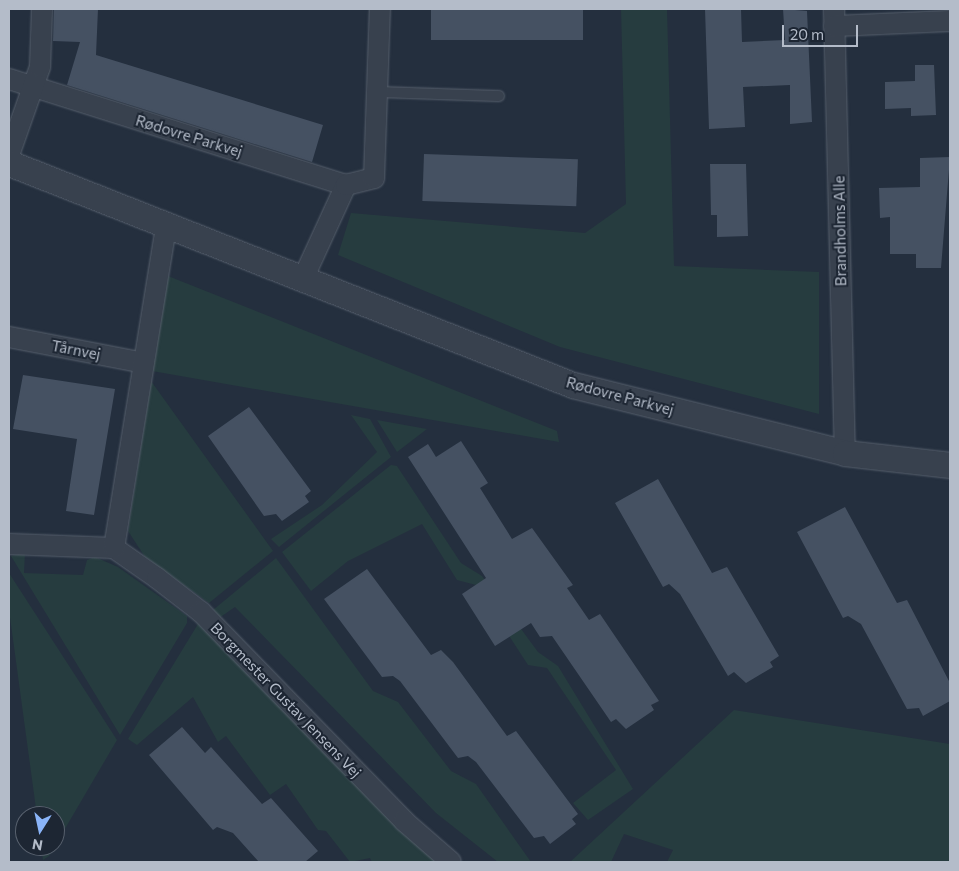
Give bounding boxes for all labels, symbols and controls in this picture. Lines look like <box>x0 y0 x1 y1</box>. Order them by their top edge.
scale bar <box>784 15 860 47</box>
text: 20 m <box>790 25 824 43</box>
street label: Rødovre Parkvej <box>133 111 245 161</box>
street label: Brandholms Alle <box>830 176 850 286</box>
street label: Tårnvej <box>50 336 102 364</box>
street label: Rødovre Parkvej <box>564 373 676 419</box>
street label: Borgmester Gustav Jensens Vej <box>207 619 365 781</box>
north arrow <box>15 806 65 856</box>
text: N <box>31 836 44 855</box>

